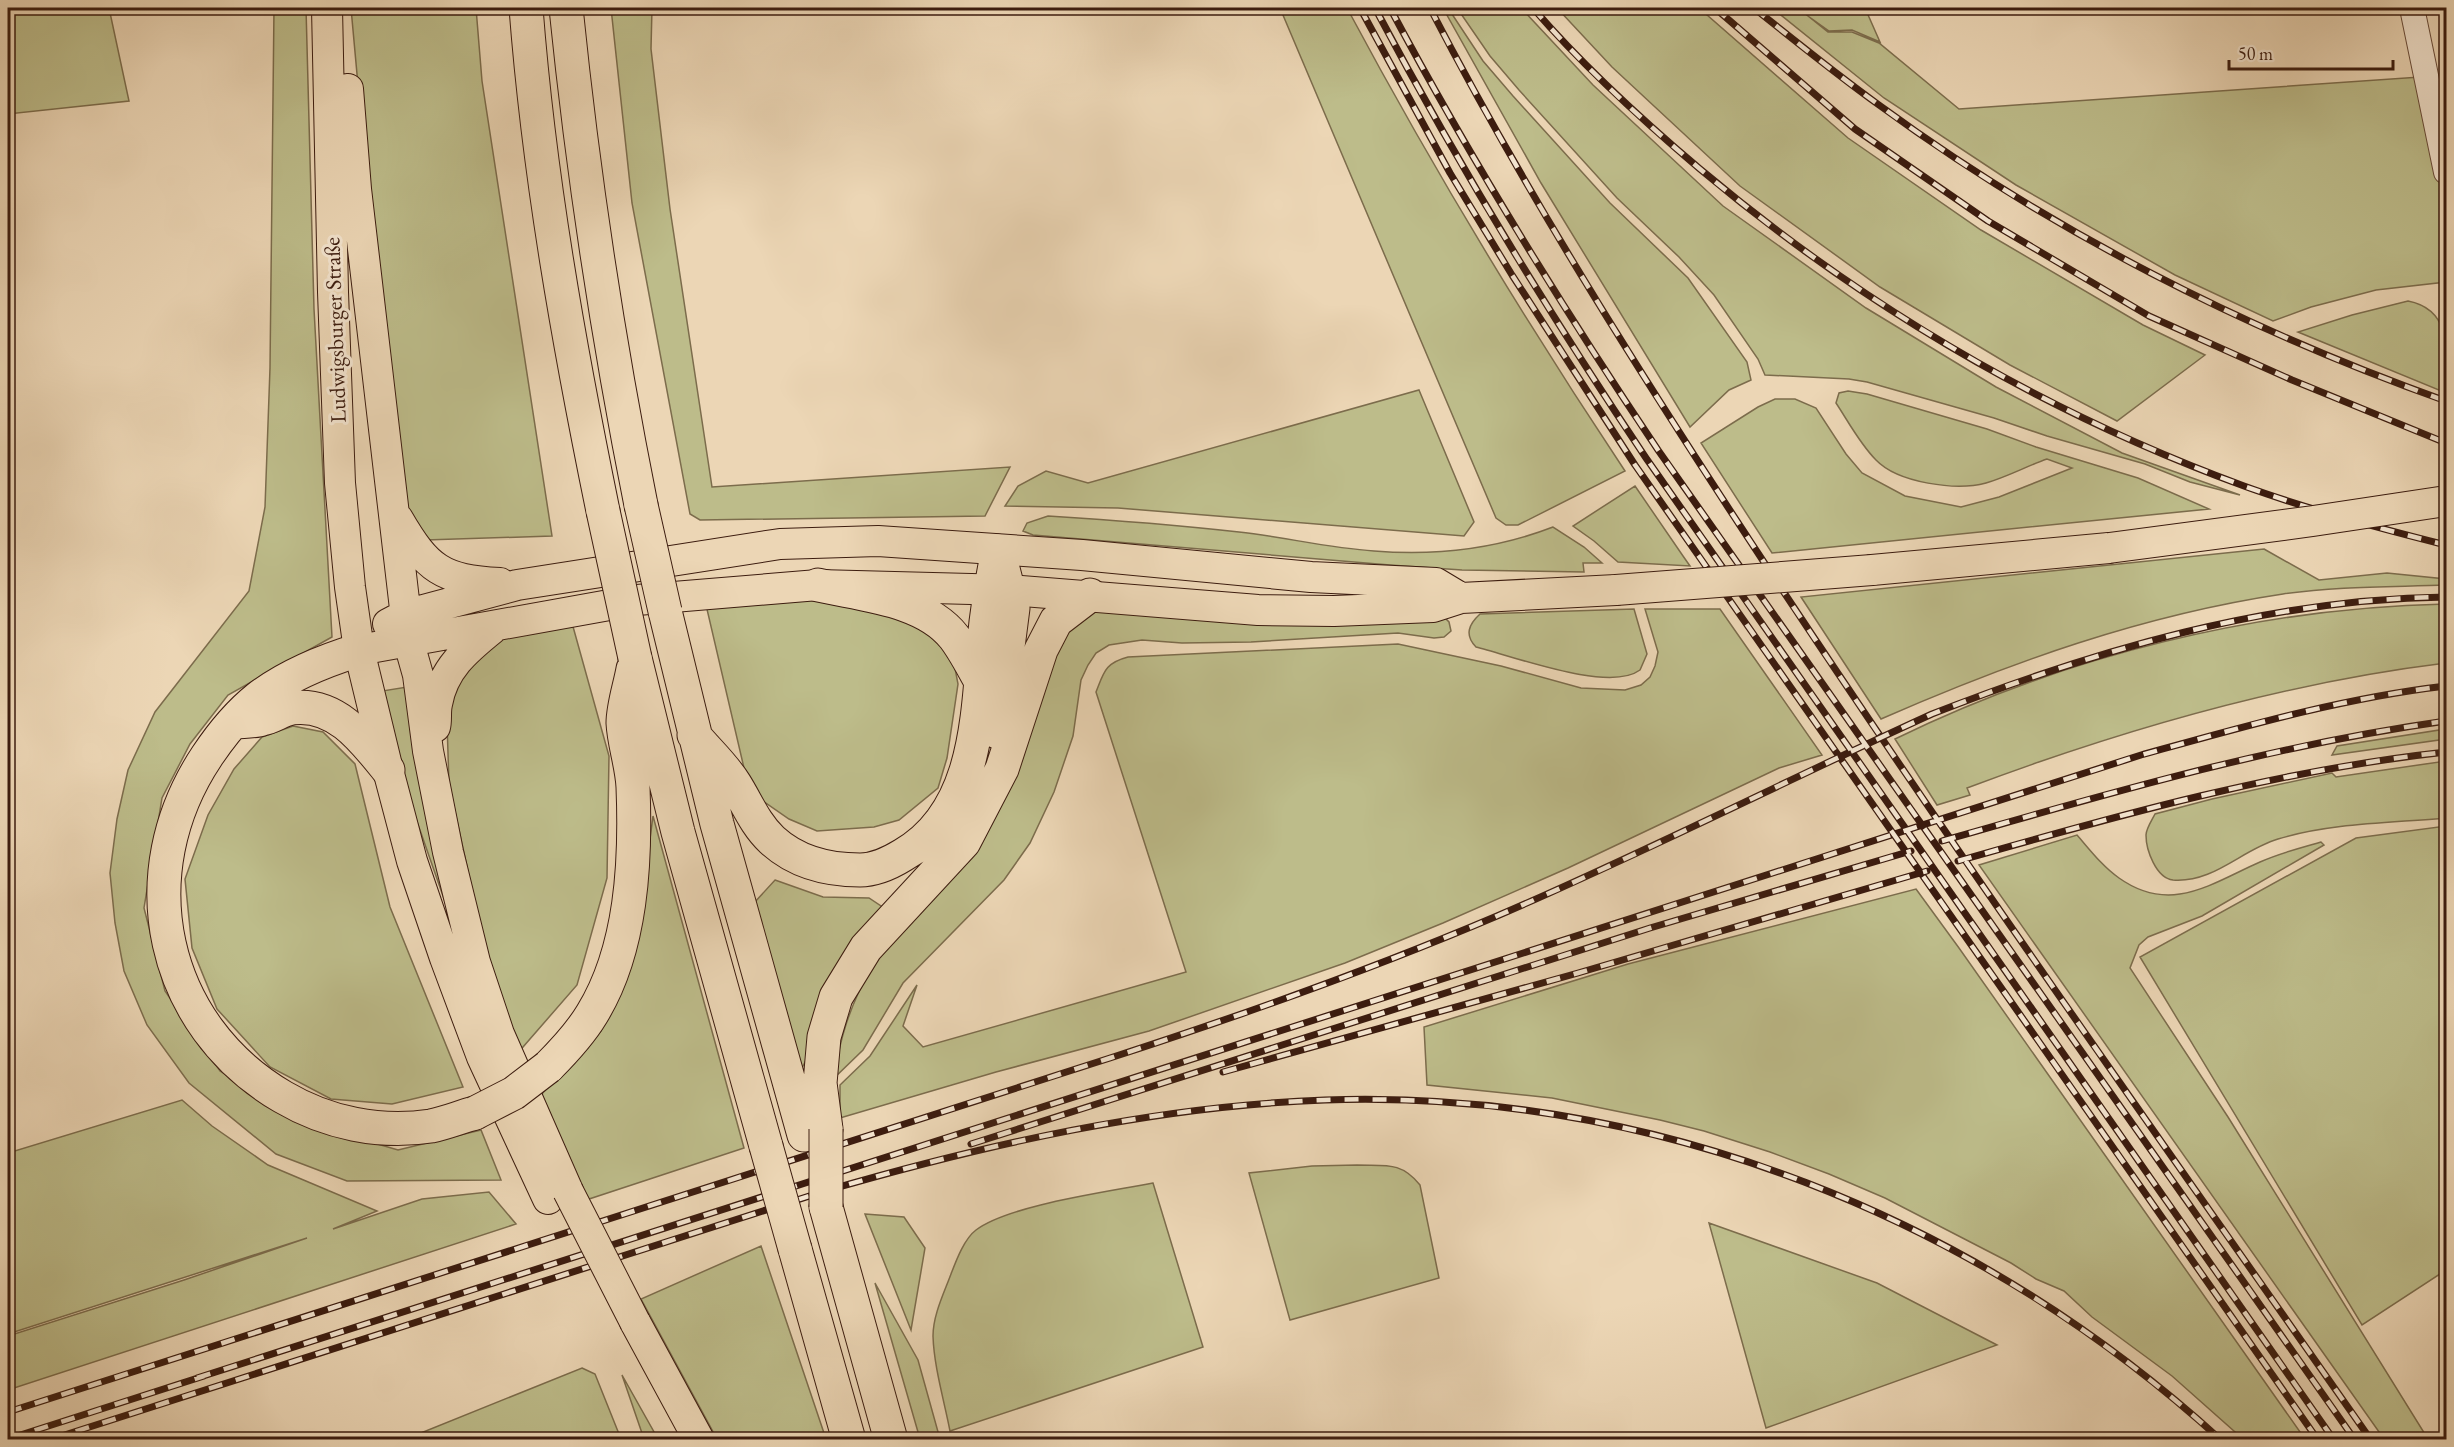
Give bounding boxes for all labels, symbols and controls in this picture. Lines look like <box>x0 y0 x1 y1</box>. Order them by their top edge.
scale bar <box>2229 33 2392 71</box>
text: 50 m <box>2238 42 2273 65</box>
street label: Ludwigsburger Straße <box>317 236 353 423</box>

